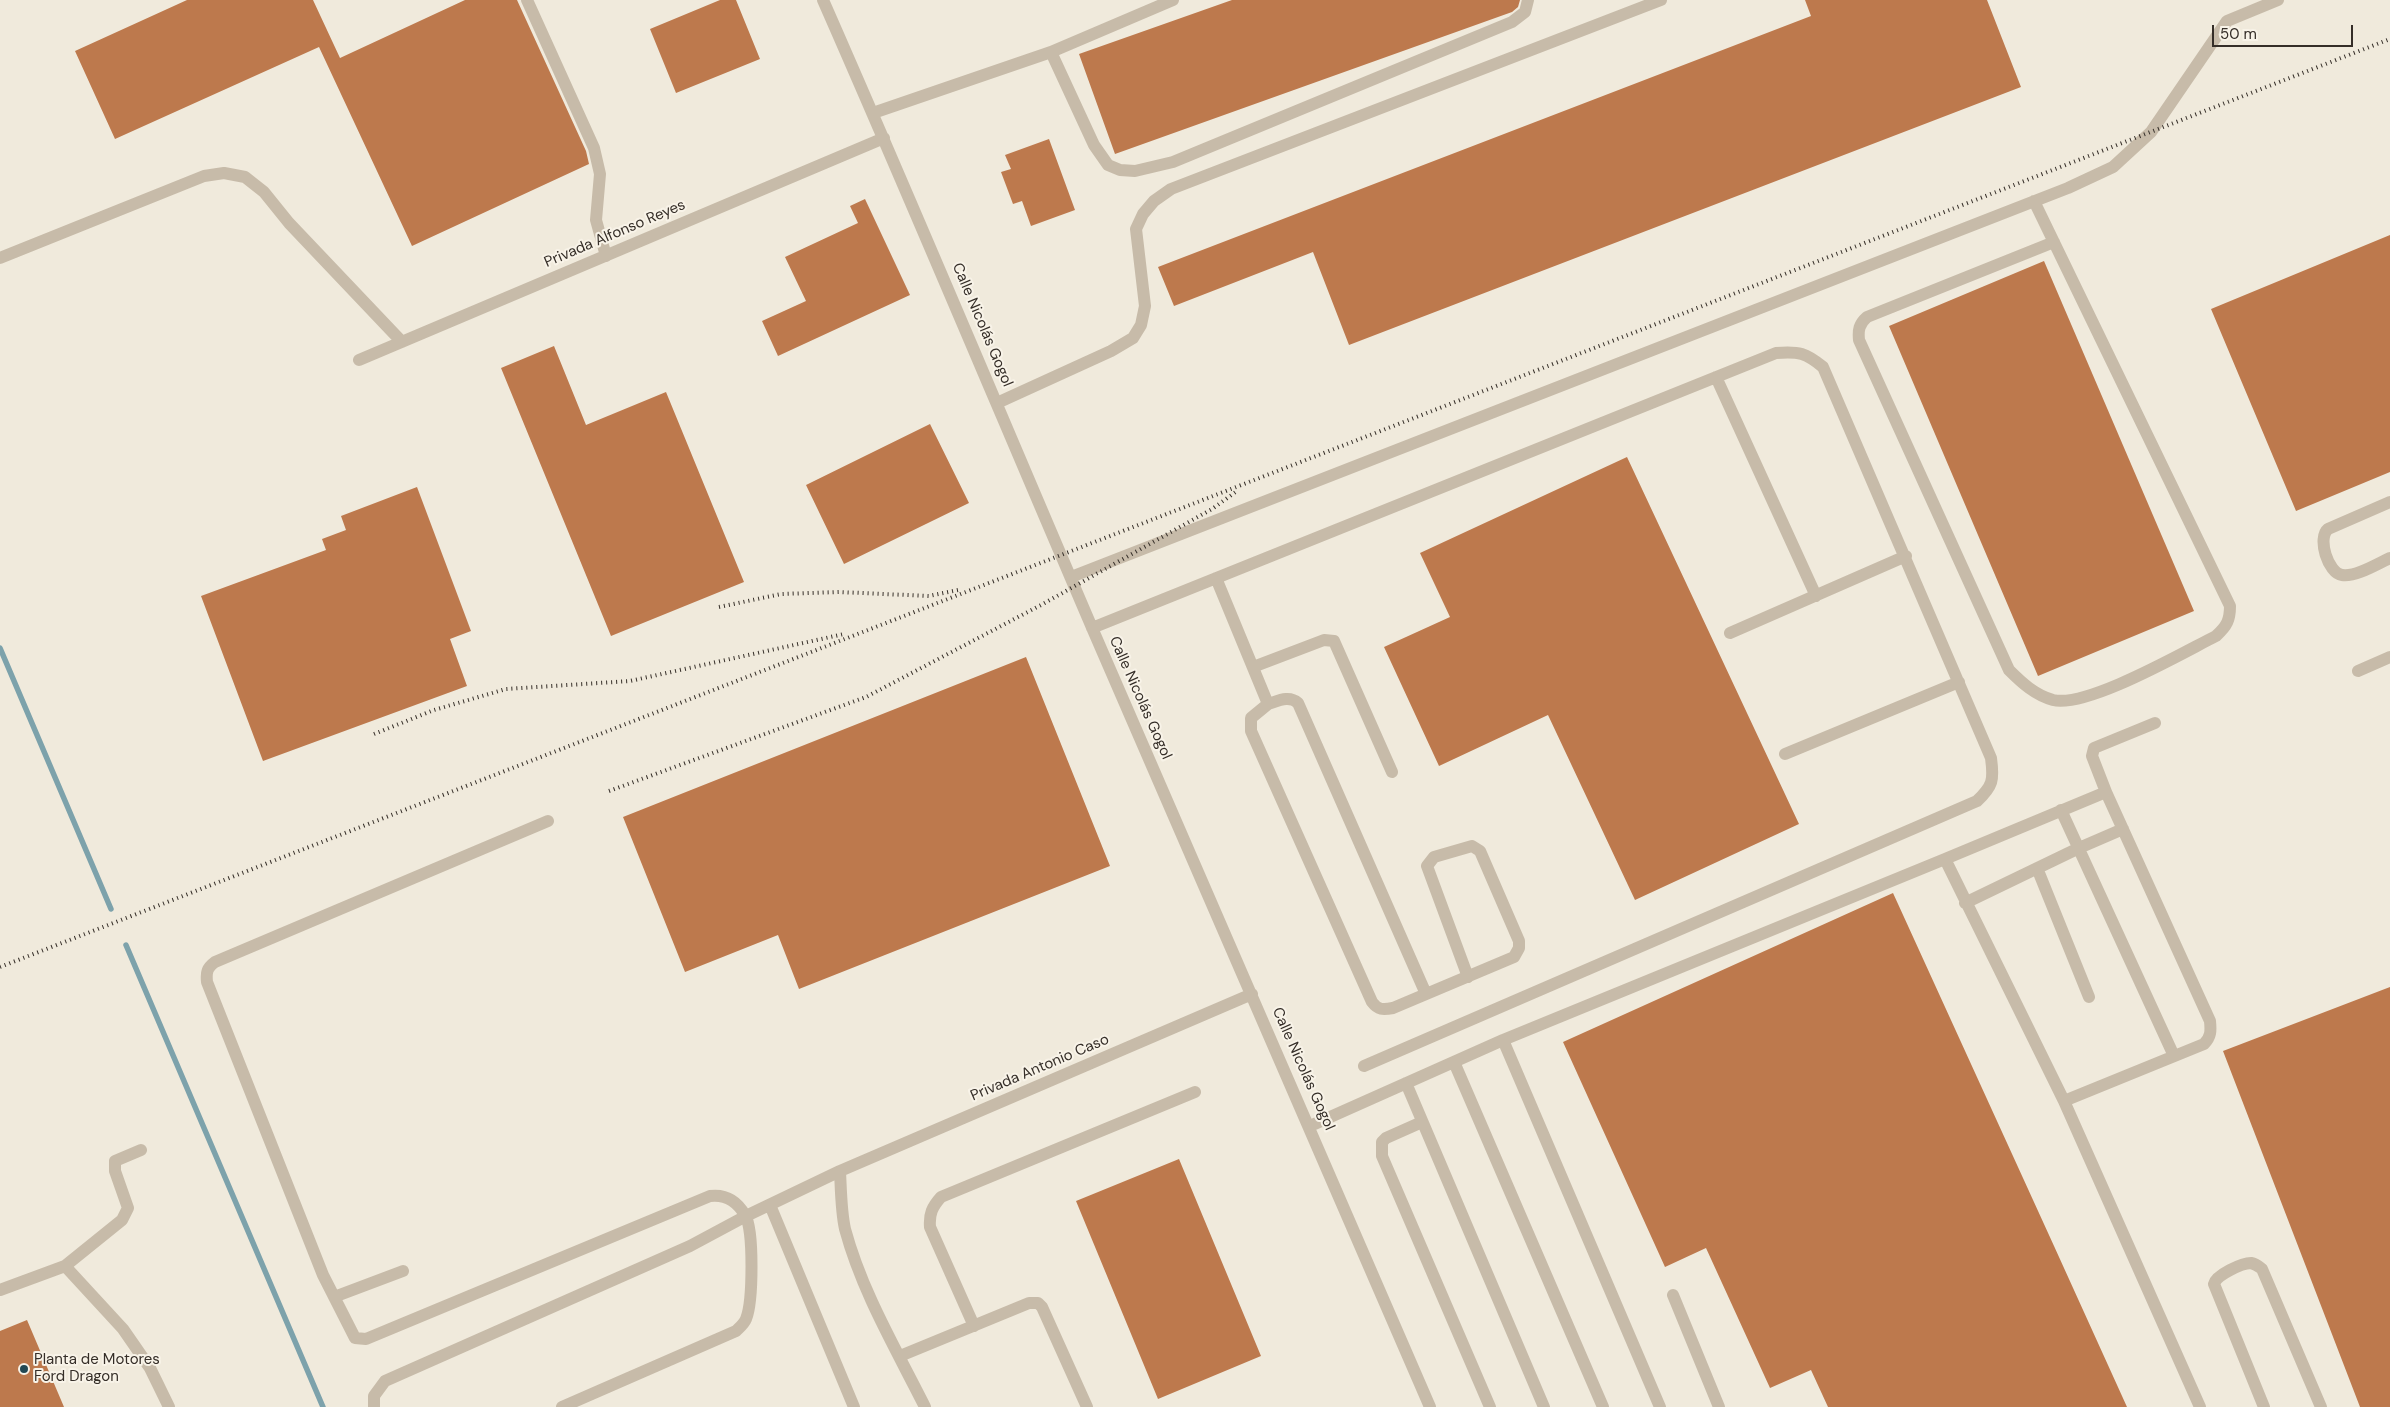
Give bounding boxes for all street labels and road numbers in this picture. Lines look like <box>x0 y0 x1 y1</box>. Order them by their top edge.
street label: Privada Alfonso Reyes <box>542 196 688 272</box>
street label: Calle Nicolás Gogol <box>948 260 1016 390</box>
street label: Calle Nicolás Gogol <box>1105 634 1175 762</box>
street label: Calle Nicolás Gogol <box>1268 1005 1338 1133</box>
street label: Privada Antonio Caso <box>968 1031 1112 1105</box>

